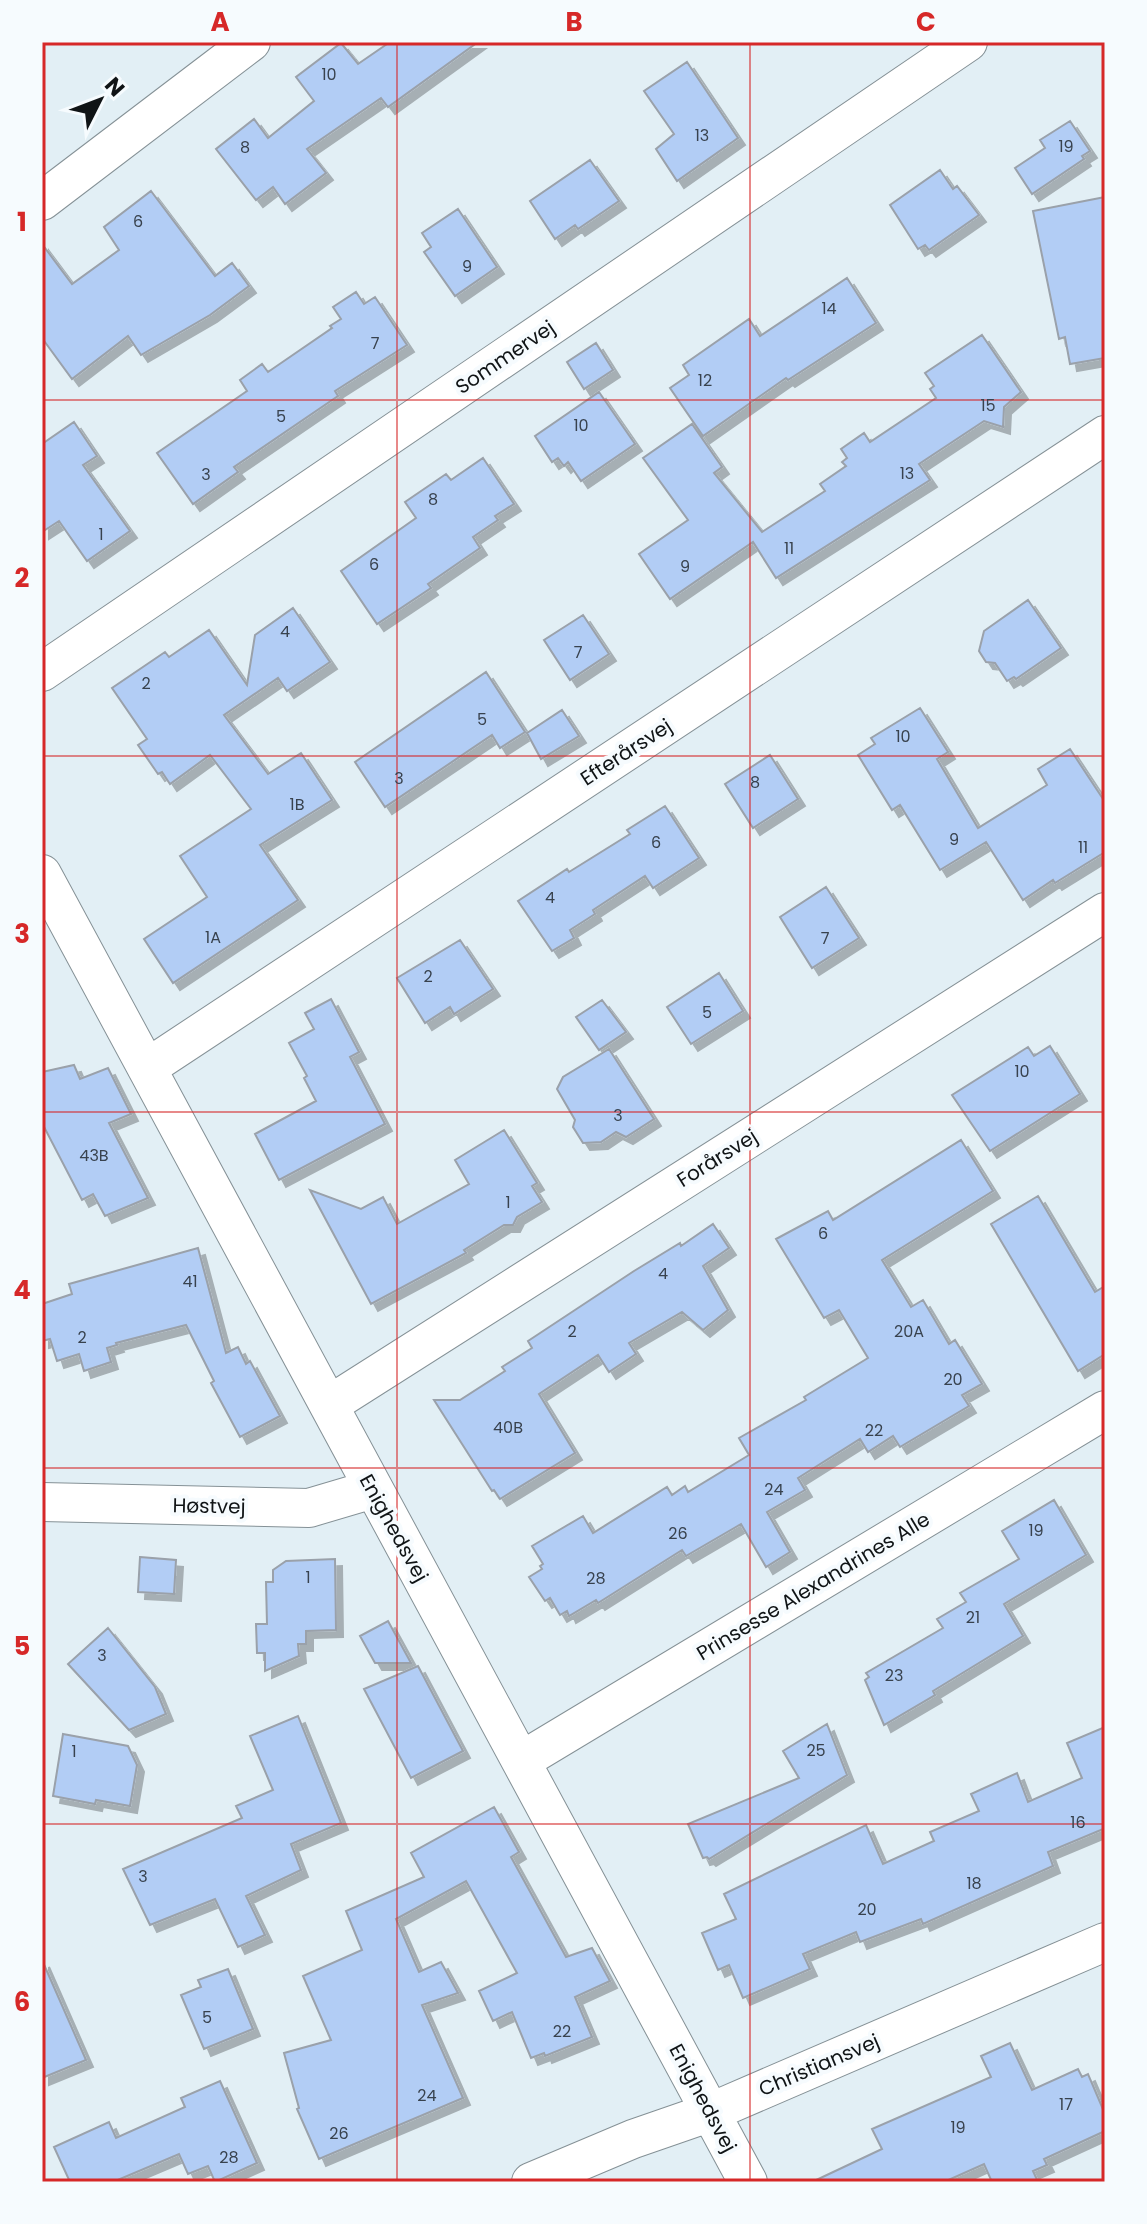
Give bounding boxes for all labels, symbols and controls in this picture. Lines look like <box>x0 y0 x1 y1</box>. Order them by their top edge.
text: A <box>210 4 230 40</box>
text: B <box>565 4 583 40</box>
text: C <box>916 4 936 40</box>
north arrow <box>60 60 140 140</box>
house number: 10 <box>321 63 337 86</box>
text: N <box>97 70 132 103</box>
house number: 13 <box>695 124 709 147</box>
house number: 19 <box>1058 135 1074 158</box>
house number: 8 <box>240 136 250 159</box>
text: 1 <box>17 204 27 240</box>
house number: 6 <box>133 210 143 233</box>
house number: 9 <box>462 255 472 278</box>
house number: 14 <box>821 297 837 320</box>
street label: Sommervej <box>450 313 560 401</box>
house number: 7 <box>371 332 380 355</box>
house number: 12 <box>698 369 712 392</box>
house number: 15 <box>980 394 996 417</box>
house number: 5 <box>276 405 286 428</box>
house number: 10 <box>573 414 589 437</box>
house number: 13 <box>900 462 914 485</box>
house number: 3 <box>201 463 211 486</box>
house number: 8 <box>428 488 438 511</box>
house number: 1 <box>98 523 104 546</box>
house number: 11 <box>784 537 794 560</box>
house number: 6 <box>369 553 379 576</box>
house number: 9 <box>680 555 690 578</box>
text: 2 <box>15 560 30 596</box>
house number: 4 <box>280 620 290 643</box>
house number: 7 <box>574 641 583 664</box>
house number: 2 <box>141 672 151 695</box>
house number: 5 <box>477 708 487 731</box>
street label: Efterårsvej <box>575 712 677 792</box>
house number: 10 <box>895 725 911 748</box>
house number: 3 <box>394 767 404 790</box>
house number: 8 <box>750 771 760 794</box>
house number: 1B <box>290 793 305 816</box>
house number: 9 <box>949 828 959 851</box>
house number: 6 <box>651 831 661 854</box>
house number: 11 <box>1078 836 1088 859</box>
house number: 4 <box>545 886 555 909</box>
text: 3 <box>14 916 30 952</box>
house number: 1A <box>205 926 221 949</box>
house number: 7 <box>821 927 830 950</box>
house number: 2 <box>423 965 433 988</box>
house number: 5 <box>702 1001 712 1024</box>
house number: 10 <box>1014 1060 1030 1083</box>
house number: 3 <box>613 1104 623 1127</box>
street label: Forårsvej <box>671 1122 763 1194</box>
house number: 43B <box>79 1144 109 1167</box>
house number: 1 <box>505 1191 511 1214</box>
house number: 6 <box>818 1222 828 1245</box>
house number: 4 <box>658 1262 668 1285</box>
house number: 41 <box>182 1270 198 1293</box>
text: 4 <box>13 1272 31 1308</box>
house number: 2 <box>567 1320 577 1343</box>
house number: 20A <box>894 1320 924 1343</box>
house number: 2 <box>77 1326 87 1349</box>
house number: 20 <box>943 1368 963 1391</box>
house number: 40B <box>493 1416 523 1439</box>
house number: 22 <box>865 1419 883 1442</box>
street label: Enighedsvej <box>353 1469 435 1587</box>
house number: 24 <box>764 1478 784 1501</box>
street label: Høstvej <box>172 1491 246 1521</box>
street label: Prinsesse Alexandrines Alle <box>691 1505 935 1667</box>
house number: 19 <box>1028 1519 1044 1542</box>
house number: 26 <box>668 1522 688 1545</box>
house number: 1 <box>305 1566 311 1589</box>
house number: 28 <box>586 1567 606 1590</box>
house number: 21 <box>966 1606 980 1629</box>
text: 5 <box>14 1628 30 1664</box>
house number: 3 <box>97 1644 107 1667</box>
house number: 23 <box>885 1664 903 1687</box>
house number: 25 <box>806 1739 826 1762</box>
house number: 1 <box>71 1740 77 1763</box>
house number: 16 <box>1070 1811 1086 1834</box>
house number: 3 <box>138 1865 148 1888</box>
house number: 18 <box>966 1872 982 1895</box>
house number: 20 <box>857 1898 877 1921</box>
text: 6 <box>14 1984 30 2020</box>
house number: 5 <box>202 2006 212 2029</box>
house number: 22 <box>553 2020 571 2043</box>
street label: Christiansvej <box>754 2027 884 2103</box>
street label: Enighedsvej <box>663 2039 743 2157</box>
house number: 24 <box>417 2084 437 2107</box>
house number: 17 <box>1059 2093 1073 2116</box>
house number: 19 <box>950 2116 966 2139</box>
house number: 26 <box>329 2122 349 2145</box>
house number: 28 <box>219 2146 239 2169</box>

